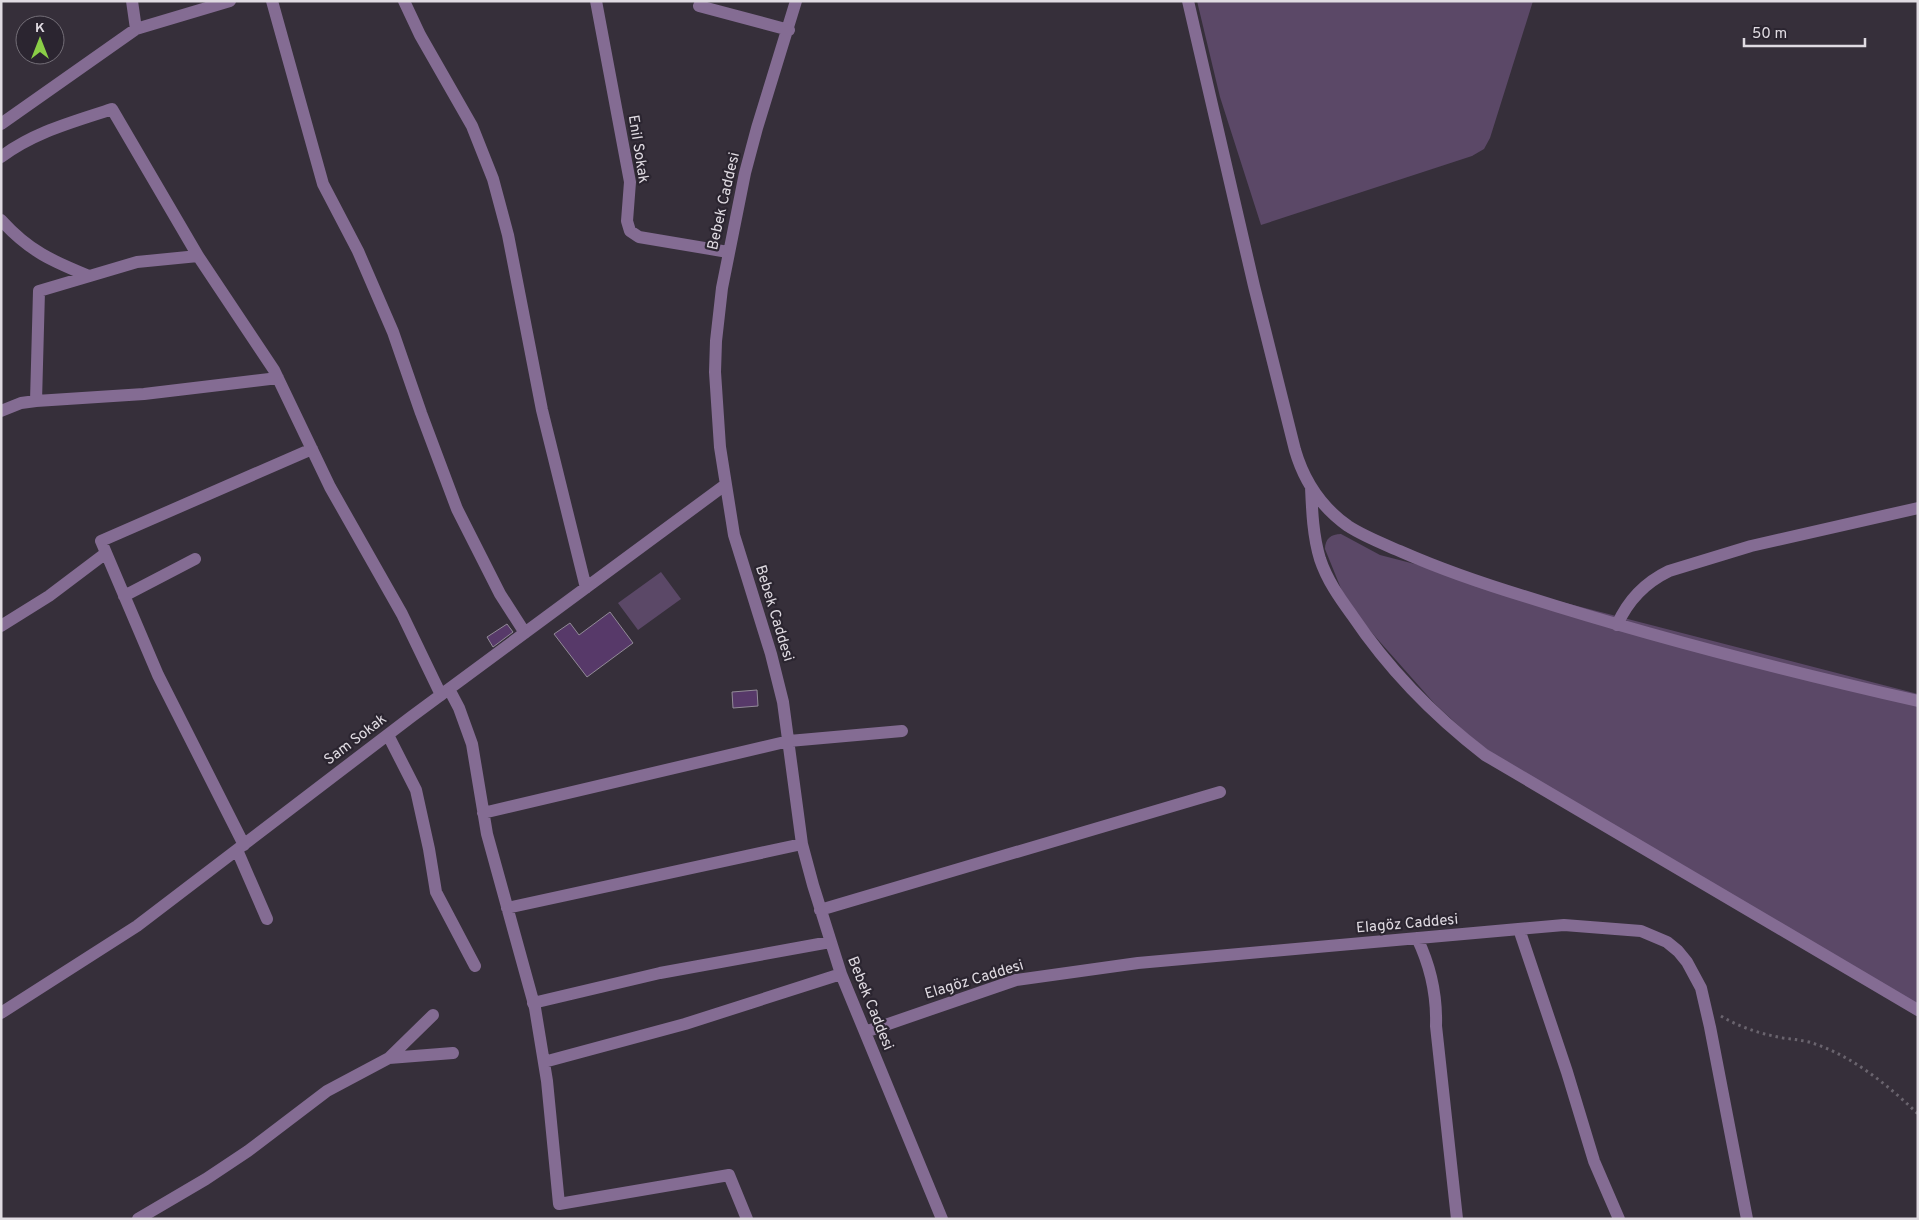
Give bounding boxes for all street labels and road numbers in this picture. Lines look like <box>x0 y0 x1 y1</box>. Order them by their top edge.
street label: Enil Sokak <box>623 114 652 185</box>
street label: Bebek Caddesi <box>704 151 745 252</box>
street label: Bebek Caddesi <box>750 563 797 664</box>
street label: Sam Sokak <box>321 710 391 770</box>
street label: Elagöz Caddesi <box>1355 911 1459 938</box>
street label: Bebek Caddesi <box>842 954 897 1053</box>
street label: Elagöz Caddesi <box>923 956 1026 1004</box>

